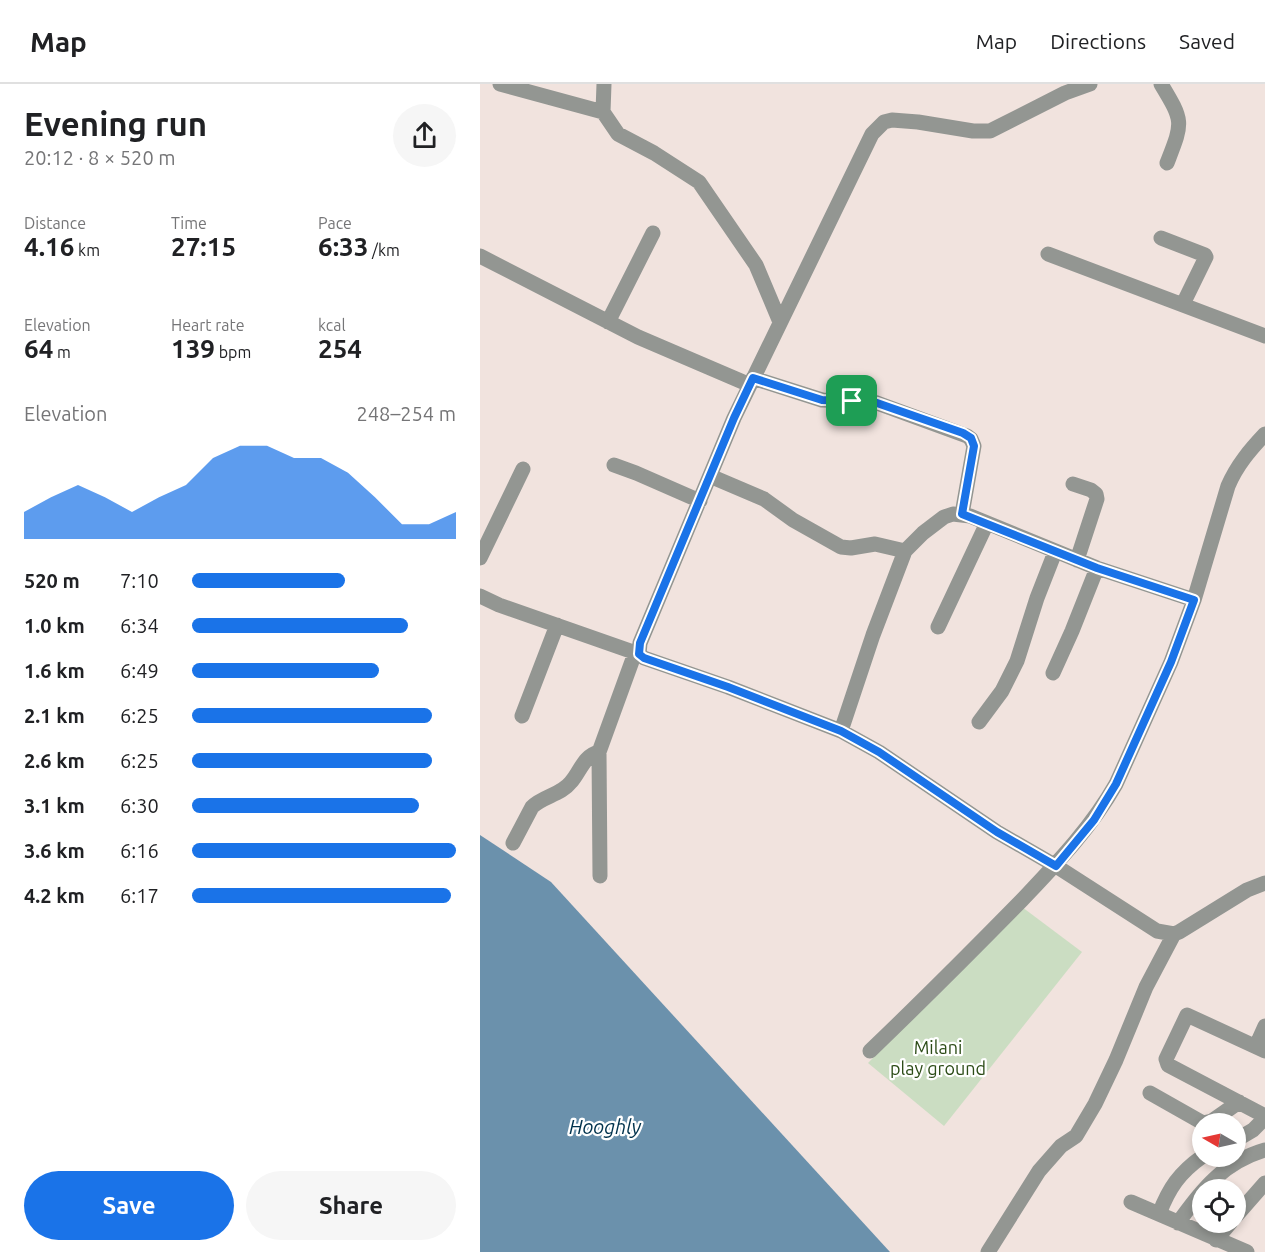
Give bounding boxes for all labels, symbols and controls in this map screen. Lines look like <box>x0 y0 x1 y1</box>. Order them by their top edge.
text: Map <box>30 26 87 57</box>
text: Map <box>976 29 1017 53</box>
text: Directions <box>1050 29 1146 53</box>
text: Saved <box>1179 29 1235 53</box>
button: share <box>393 104 456 167</box>
text: Evening run <box>24 105 207 142</box>
text: 20:12 · 8 × 520 m <box>24 146 176 169</box>
text: Distance <box>24 214 86 232</box>
text: Time <box>171 214 207 232</box>
text: Pace <box>318 214 352 232</box>
text: 4.16 <box>24 232 74 261</box>
text: 27:15 <box>171 232 236 261</box>
text: 6:33 <box>318 232 368 261</box>
text: km <box>74 241 100 259</box>
text: /km <box>368 241 400 259</box>
text: Elevation <box>24 316 91 334</box>
text: Heart rate <box>171 316 245 334</box>
text: kcal <box>318 316 346 334</box>
text: 64 <box>24 334 53 363</box>
text: 139 <box>171 334 215 363</box>
text: 254 <box>318 334 362 363</box>
text: m <box>53 343 71 361</box>
text: bpm <box>215 343 251 361</box>
pin <box>826 375 877 426</box>
icon: arrive <box>835 384 868 417</box>
text: Elevation <box>24 402 107 425</box>
text: 248–254 m <box>357 402 456 425</box>
text: 520 m <box>24 569 80 592</box>
text: 7:10 <box>120 569 159 592</box>
text: 1.0 km <box>24 614 85 637</box>
text: 6:34 <box>120 614 159 637</box>
text: 1.6 km <box>24 659 85 682</box>
text: 6:49 <box>120 659 159 682</box>
text: 2.1 km <box>24 704 85 727</box>
text: 6:25 <box>120 704 159 727</box>
text: 2.6 km <box>24 749 85 772</box>
text: 6:25 <box>120 749 159 772</box>
text: 3.1 km <box>24 794 85 817</box>
text: 6:30 <box>120 794 159 817</box>
text: 3.6 km <box>24 839 85 862</box>
text: 6:16 <box>120 839 159 862</box>
text: 4.2 km <box>24 884 85 907</box>
text: 6:17 <box>120 884 159 907</box>
park label: Milani play ground <box>890 1037 986 1078</box>
north arrow <box>1192 1113 1246 1167</box>
map controls <box>1192 1113 1246 1233</box>
water label: Hooghly <box>569 1115 642 1138</box>
button: Save <box>24 1171 234 1240</box>
button: Share <box>246 1171 456 1240</box>
button: locate <box>1192 1179 1246 1233</box>

